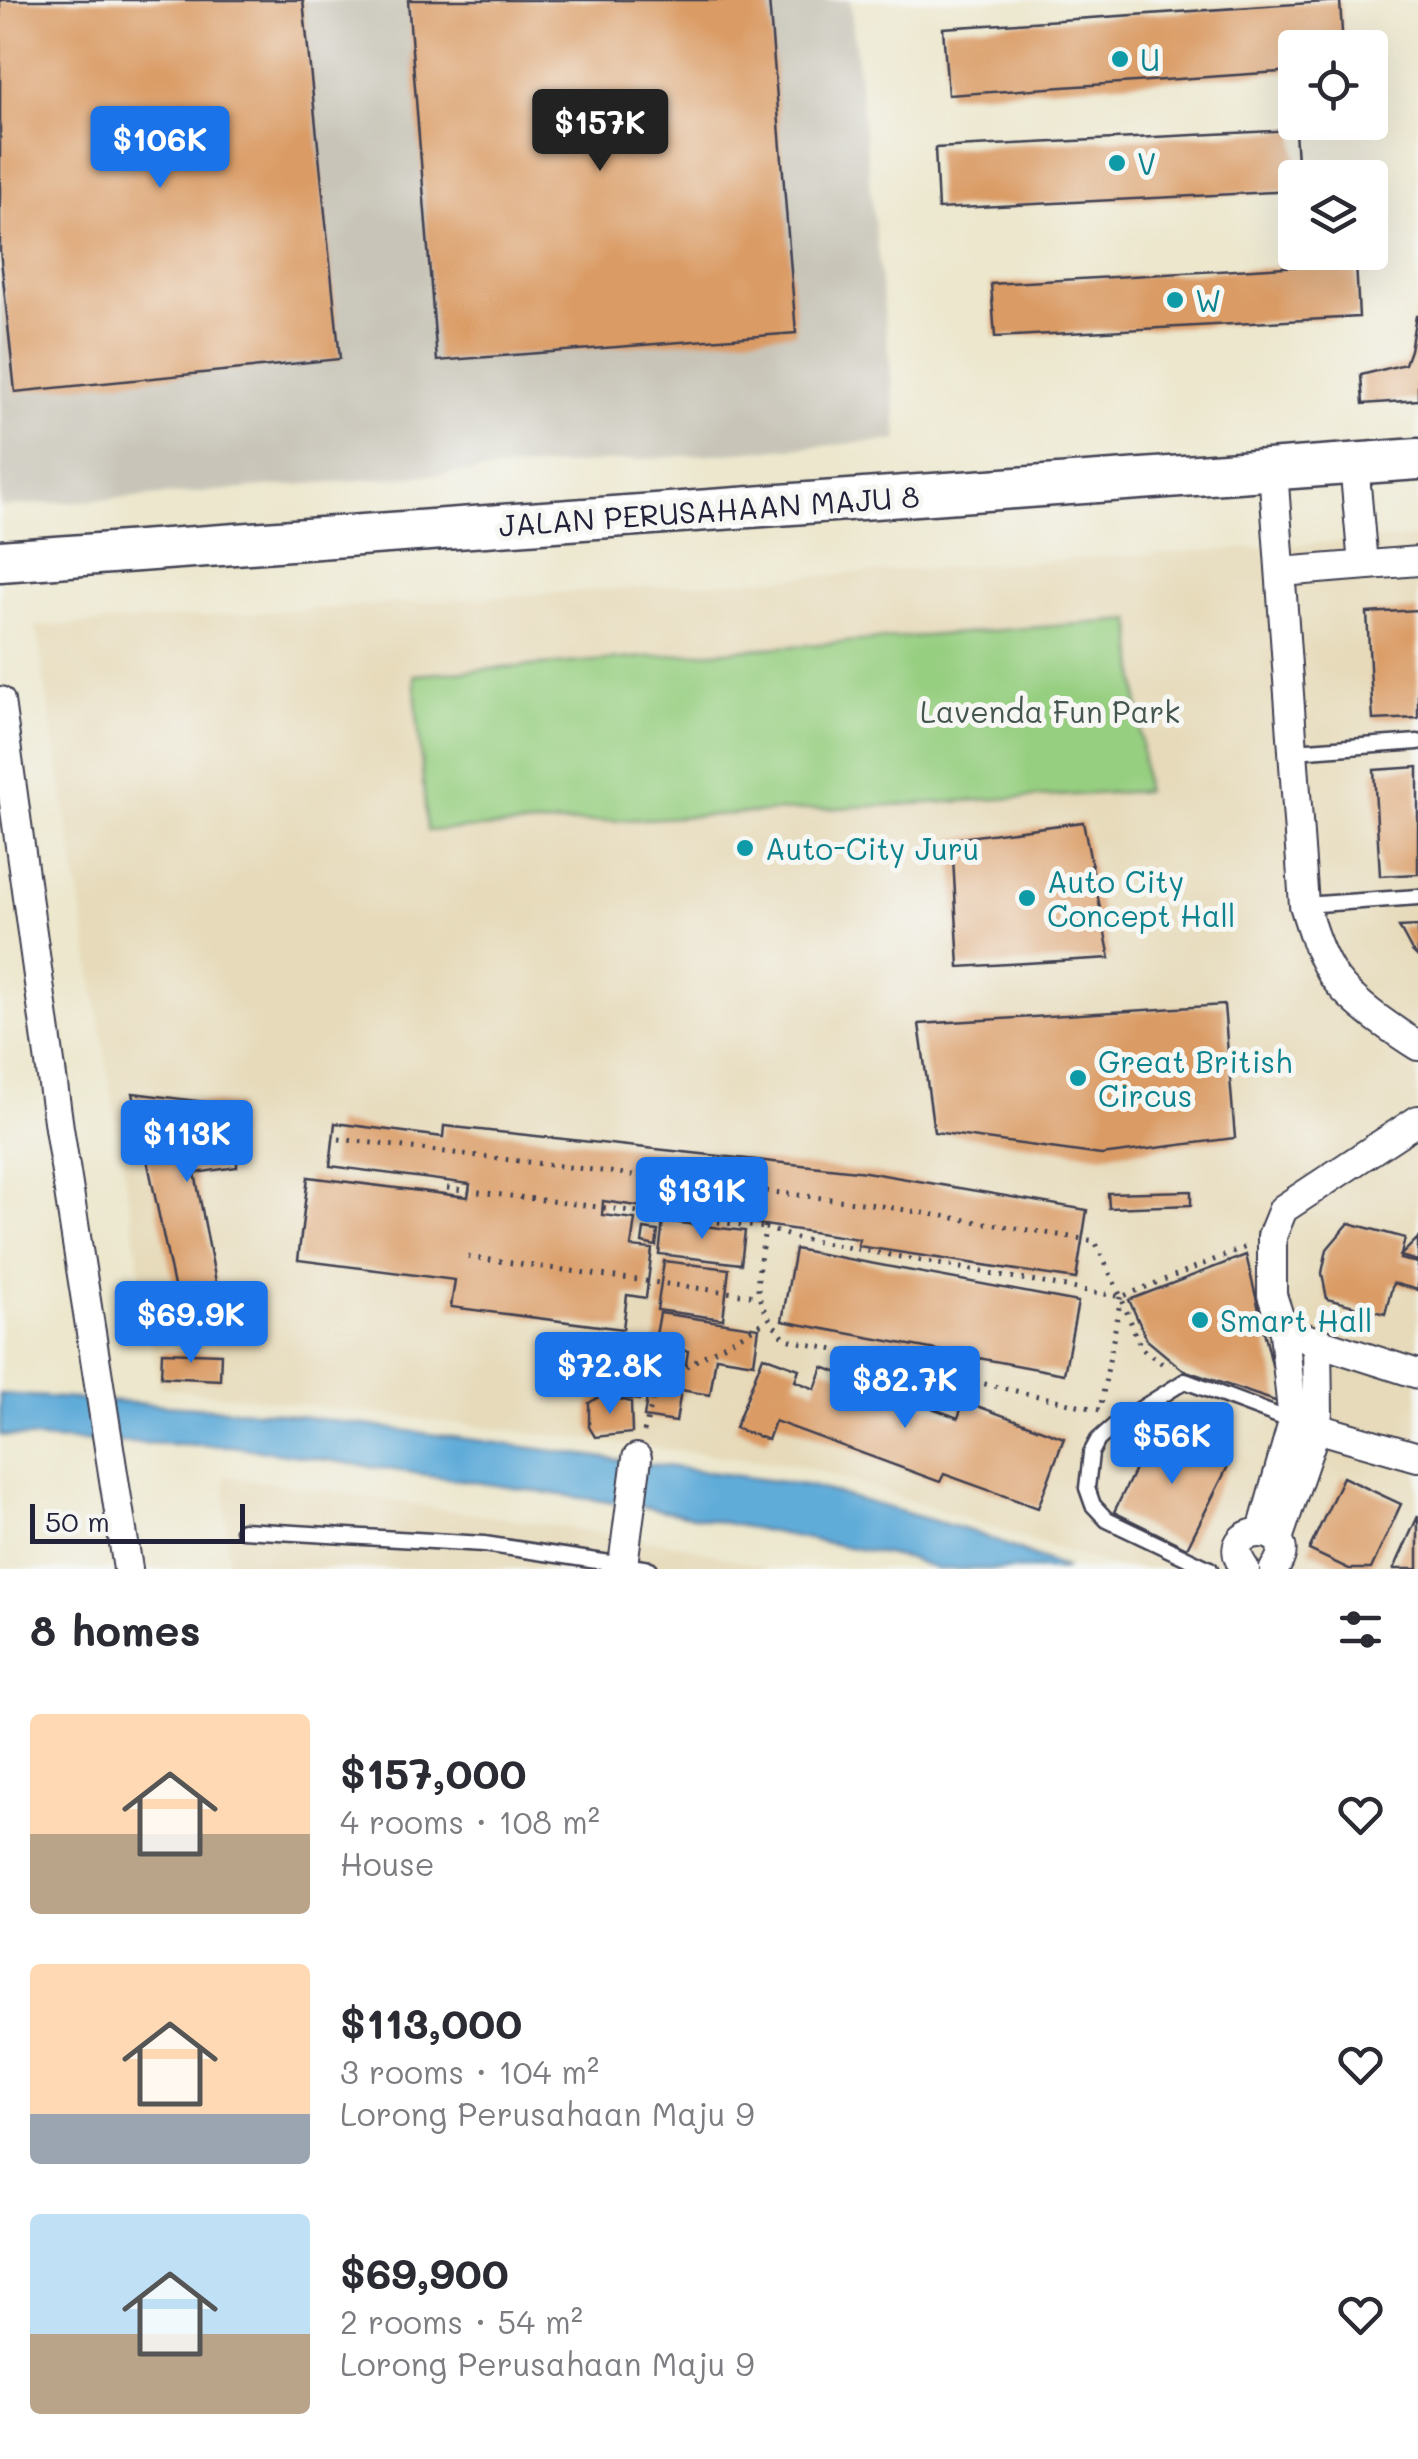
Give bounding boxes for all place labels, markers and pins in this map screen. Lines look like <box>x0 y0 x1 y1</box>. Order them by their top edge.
place label: U <box>1140 39 1160 79</box>
marker: U <box>1109 48 1131 70</box>
pin: $157K <box>530 89 670 174</box>
pin: $106K <box>90 106 230 191</box>
place label: V <box>1137 143 1156 183</box>
marker: V <box>1106 152 1128 174</box>
place label: W <box>1195 280 1221 320</box>
marker: W <box>1164 289 1186 311</box>
place label: Auto-City Juru <box>765 828 979 868</box>
marker: Auto-City Juru <box>734 837 756 859</box>
place label: Auto City Concept Hall <box>1047 861 1236 935</box>
marker: Auto City Concept Hall <box>1016 887 1038 909</box>
place label: Great British Circus <box>1098 1041 1292 1115</box>
marker: Great British Circus <box>1067 1067 1089 1089</box>
pin: $113K <box>117 1100 257 1185</box>
pin: $131K <box>632 1157 772 1242</box>
pin: $69.9K <box>110 1281 272 1366</box>
place label: Smart Hall <box>1220 1300 1373 1340</box>
marker: Smart Hall <box>1189 1309 1211 1331</box>
pin: $72.8K <box>529 1332 691 1417</box>
pin: $82.7K <box>824 1346 986 1431</box>
pin: $56K <box>1113 1402 1231 1487</box>

